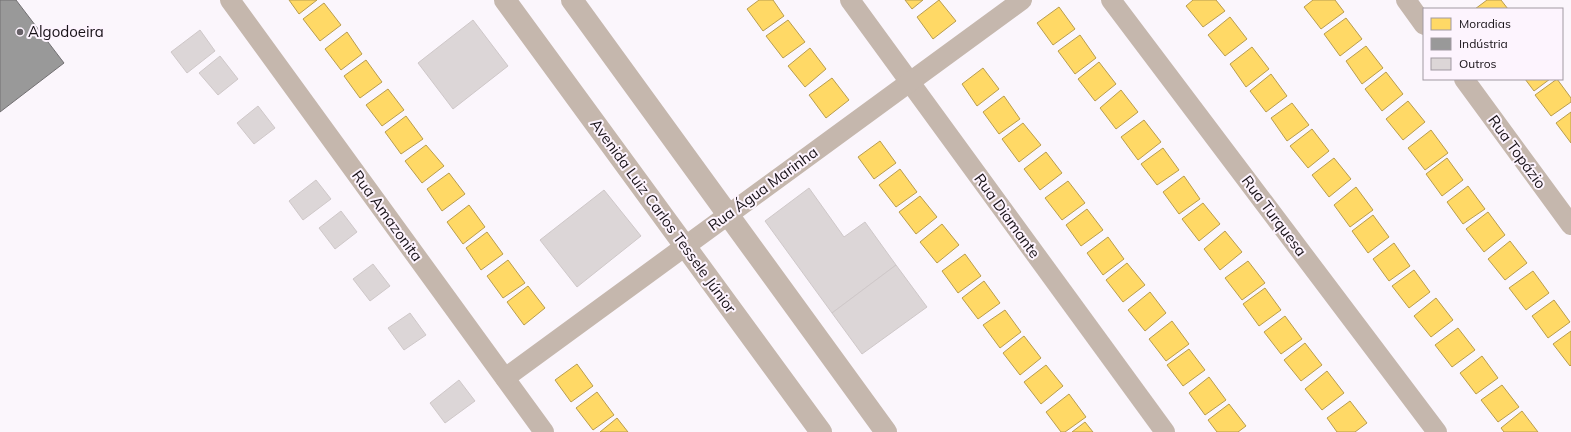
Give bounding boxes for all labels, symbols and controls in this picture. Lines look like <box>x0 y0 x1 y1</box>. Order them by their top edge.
legend <box>1423 8 1563 80</box>
text: Moradias <box>1459 16 1511 31</box>
place label: Algodoeira <box>28 22 104 41</box>
marker: Algodoeira <box>15 27 25 37</box>
text: Indústria <box>1459 36 1508 51</box>
text: Outros <box>1459 56 1497 71</box>
street label: Rua Topázio <box>1484 111 1550 192</box>
street label: Avenida Luiz Carlos Tessele Júnior <box>586 115 741 317</box>
street label: Rua Água Marinha <box>704 142 821 235</box>
street label: Rua Amazonita <box>348 166 427 265</box>
street label: Rua Diamante <box>970 170 1044 262</box>
street label: Rua Turquesa <box>1238 172 1311 260</box>

